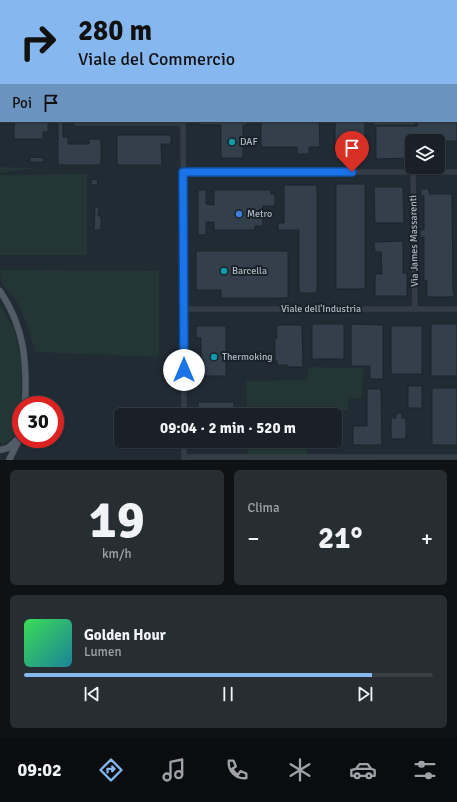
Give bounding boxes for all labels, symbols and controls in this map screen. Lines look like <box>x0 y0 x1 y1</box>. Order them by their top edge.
text: 280 m <box>78 14 152 48</box>
icon: right <box>12 16 64 68</box>
text: Viale del Commercio <box>78 48 235 70</box>
icon: arrive <box>40 92 62 114</box>
text: Poi <box>12 94 32 112</box>
pin <box>335 131 369 172</box>
map controls <box>405 134 445 174</box>
button: layers <box>405 134 445 174</box>
place label: DAF <box>240 136 258 148</box>
marker: DAF <box>227 137 237 147</box>
icon: arrive <box>341 137 363 159</box>
street label: Via James Massarenti <box>407 195 421 287</box>
place label: Metro <box>247 208 272 220</box>
marker: Metro <box>234 209 244 219</box>
place label: Barcella <box>232 265 267 277</box>
marker: Barcella <box>219 266 229 276</box>
street label: Viale dell'Industria <box>281 303 361 315</box>
position arrow <box>163 349 205 391</box>
place label: Thermoking <box>222 351 273 363</box>
marker: Thermoking <box>209 352 219 362</box>
speed limit sign: 30 <box>12 396 64 448</box>
text: 09:04 · 2 min · 520 m <box>160 419 296 437</box>
text: 19 <box>89 488 145 552</box>
text: Clima <box>248 500 280 516</box>
text: 21° <box>318 520 362 557</box>
text: − <box>248 525 259 552</box>
text: + <box>421 525 433 552</box>
text: km/h <box>102 546 131 562</box>
text: Golden Hour <box>84 626 166 644</box>
text: Lumen <box>84 644 122 660</box>
icon: previous <box>81 683 103 705</box>
icon: pause <box>217 683 239 705</box>
icon: next <box>354 683 376 705</box>
icon: directions <box>97 756 125 784</box>
icon: music <box>160 756 188 784</box>
icon: phone <box>223 756 251 784</box>
icon: climate <box>286 756 314 784</box>
icon: car <box>349 756 377 784</box>
icon: filters <box>411 756 439 784</box>
text: 09:02 <box>17 759 62 781</box>

